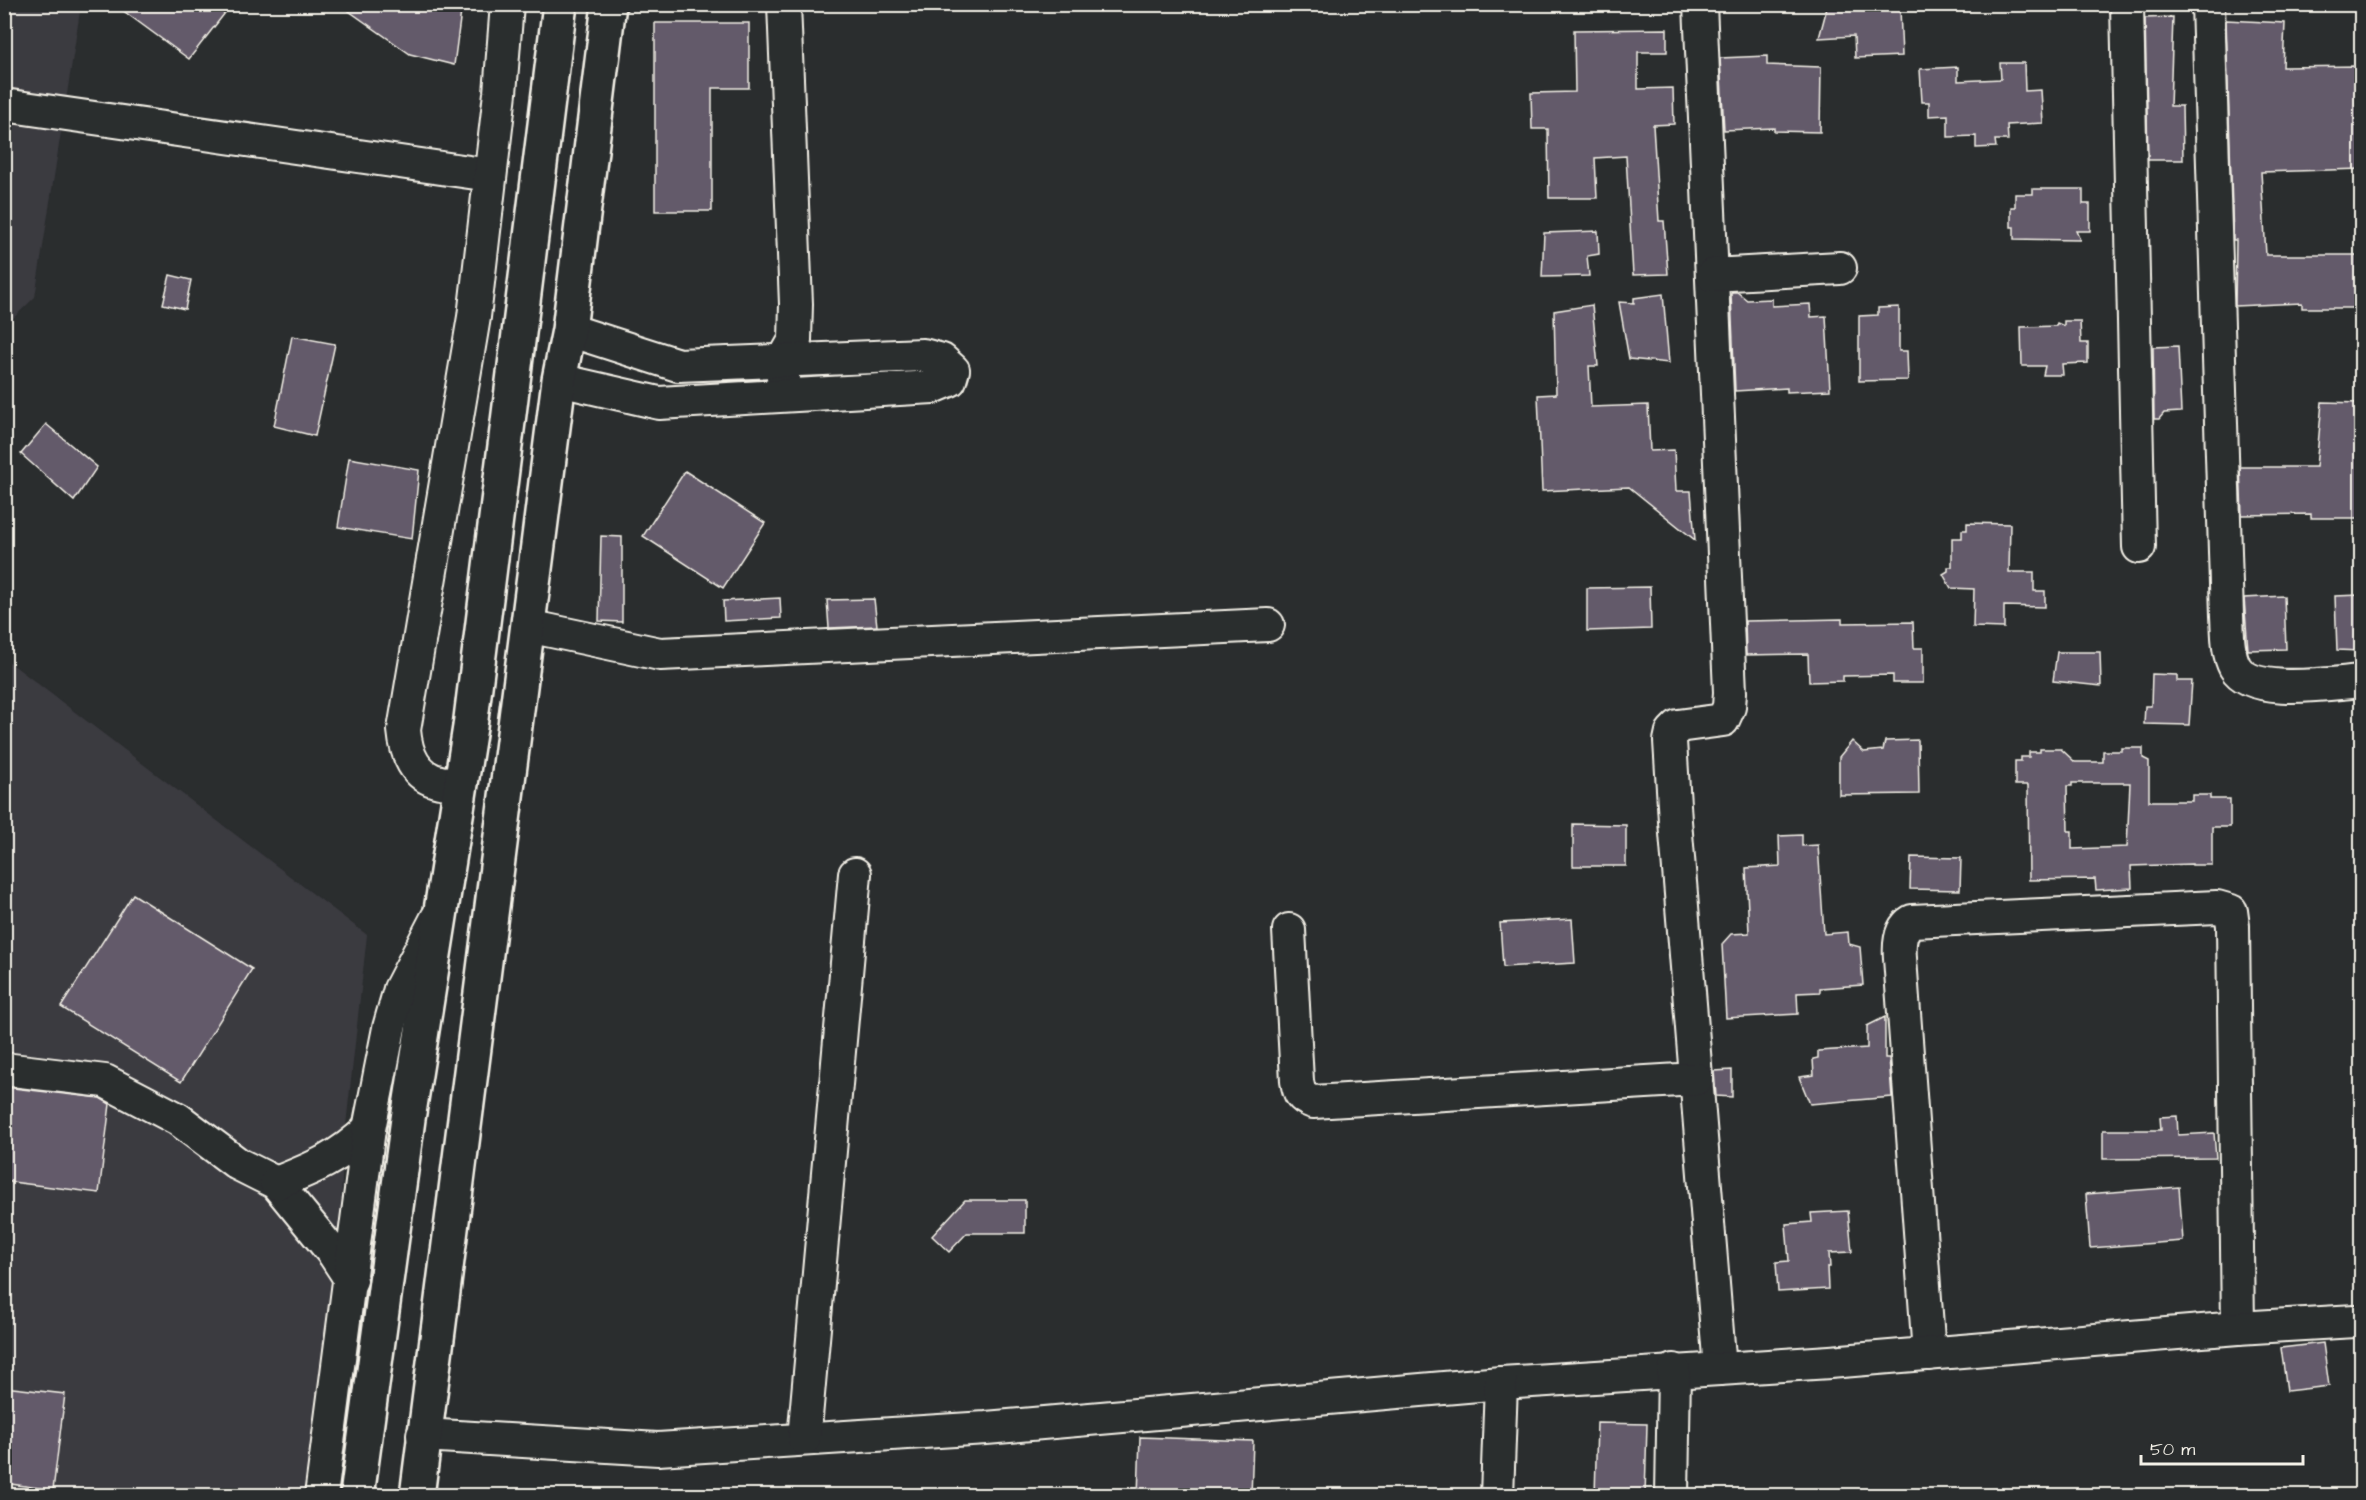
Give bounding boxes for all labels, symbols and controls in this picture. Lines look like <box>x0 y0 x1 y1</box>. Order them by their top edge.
scale bar <box>2141 1428 2303 1466</box>
text: 50 m <box>2150 1437 2195 1462</box>

